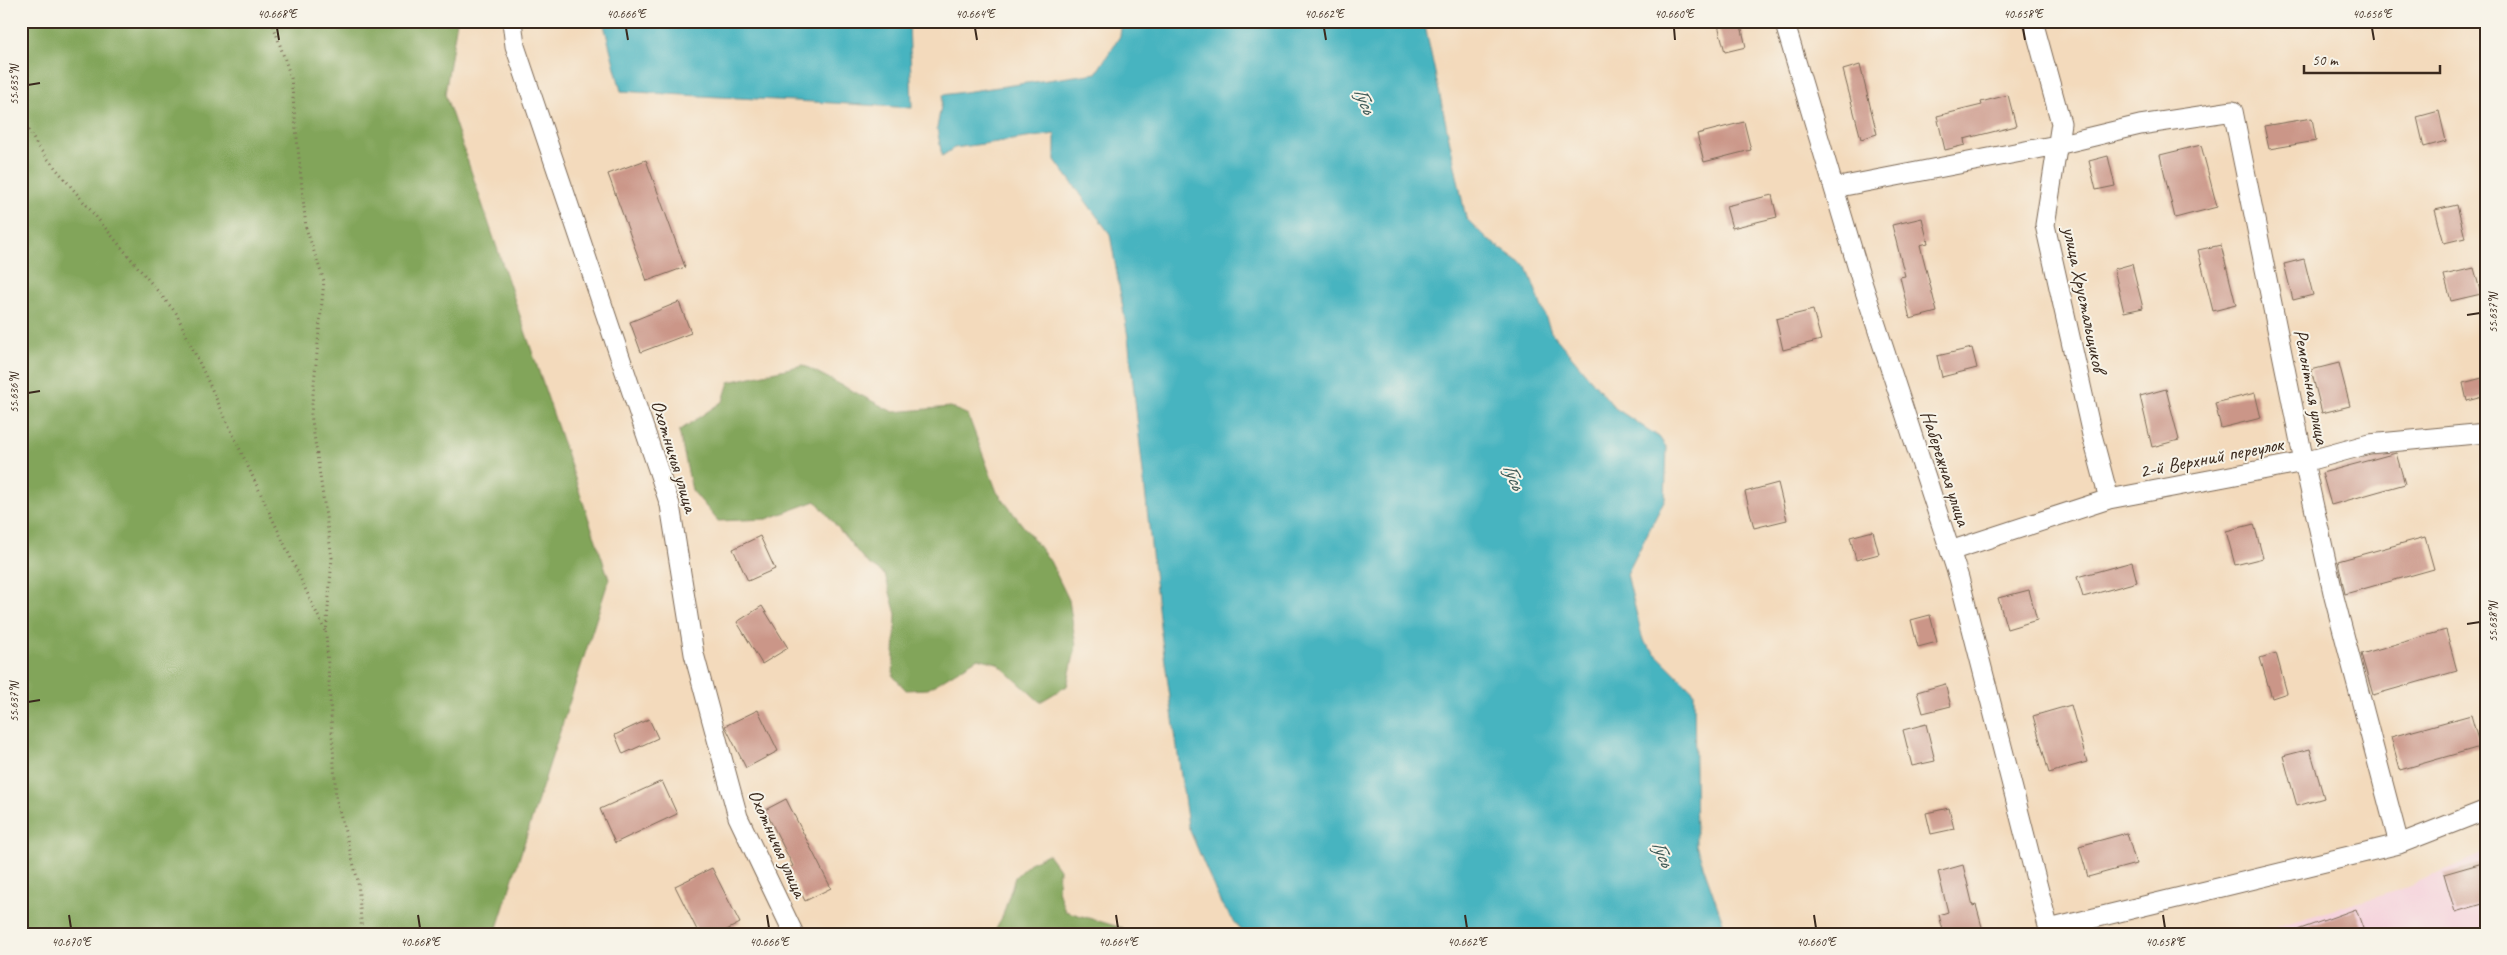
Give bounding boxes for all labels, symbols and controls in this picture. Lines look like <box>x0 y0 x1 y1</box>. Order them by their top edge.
text: 40.668°E <box>257 6 298 22</box>
text: 40.666°E <box>606 6 647 22</box>
text: 40.664°E <box>955 6 996 22</box>
text: 40.662°E <box>1304 6 1345 22</box>
text: 40.660°E <box>1654 6 1695 22</box>
text: 40.658°E <box>2003 6 2044 22</box>
text: 40.656°E <box>2352 6 2393 22</box>
scale bar <box>2304 42 2441 74</box>
text: 50 m <box>2312 51 2339 70</box>
text: 55.635°N <box>6 63 22 105</box>
water label: Гусь <box>1348 83 1383 120</box>
street label: улица Хрустальщиков <box>2057 223 2113 379</box>
text: 55.637°N <box>2485 291 2501 333</box>
street label: Ремонтная улица <box>2288 327 2335 448</box>
text: 55.636°N <box>6 371 22 413</box>
street label: Охотничья улица <box>646 397 704 517</box>
street label: Набережная улица <box>1915 407 1977 531</box>
street label: 2-й Верхний переулок <box>2137 431 2287 484</box>
water label: Гусь <box>1497 459 1532 496</box>
text: 55.638°N <box>2485 600 2501 642</box>
text: 55.637°N <box>6 680 22 722</box>
street label: Охотничья улица <box>743 785 813 903</box>
water label: Гусь <box>1646 836 1681 873</box>
text: 40.670°E <box>51 934 92 950</box>
text: 40.668°E <box>400 934 441 950</box>
text: 40.666°E <box>749 934 790 950</box>
text: 40.664°E <box>1098 934 1139 950</box>
text: 40.662°E <box>1447 934 1488 950</box>
text: 40.660°E <box>1796 934 1837 950</box>
text: 40.658°E <box>2145 934 2186 950</box>

